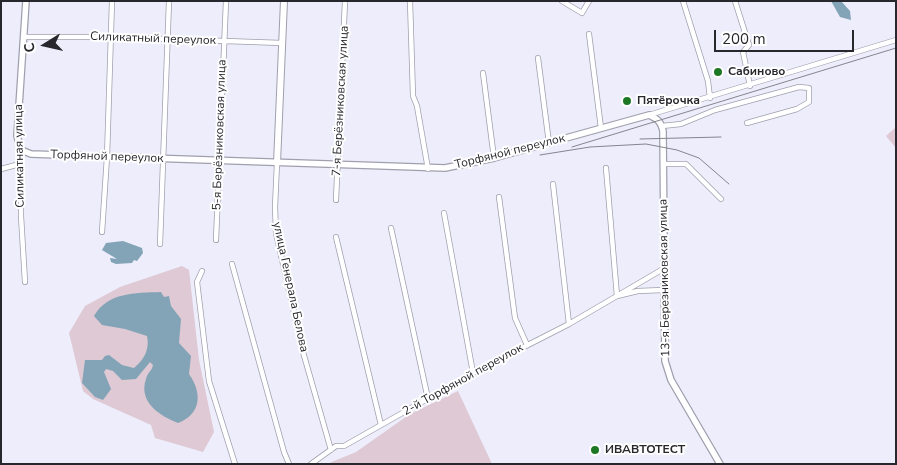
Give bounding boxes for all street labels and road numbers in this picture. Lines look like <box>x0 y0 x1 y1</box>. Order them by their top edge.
street label: 7-я Берёзниковская улица <box>330 25 352 177</box>
street label: Силикатный переулок <box>90 30 216 48</box>
street label: 5-я Берёзниковская улица <box>210 59 230 211</box>
street label: Силикатная улица <box>12 104 28 208</box>
street label: Торфяной переулок <box>453 131 567 173</box>
street label: Торфяной переулок <box>50 148 164 166</box>
street label: 13-я Березниковская улица <box>656 199 674 357</box>
street label: улица Генерала Белова <box>269 221 311 353</box>
street label: 2-й Торфяной переулок <box>400 341 526 419</box>

